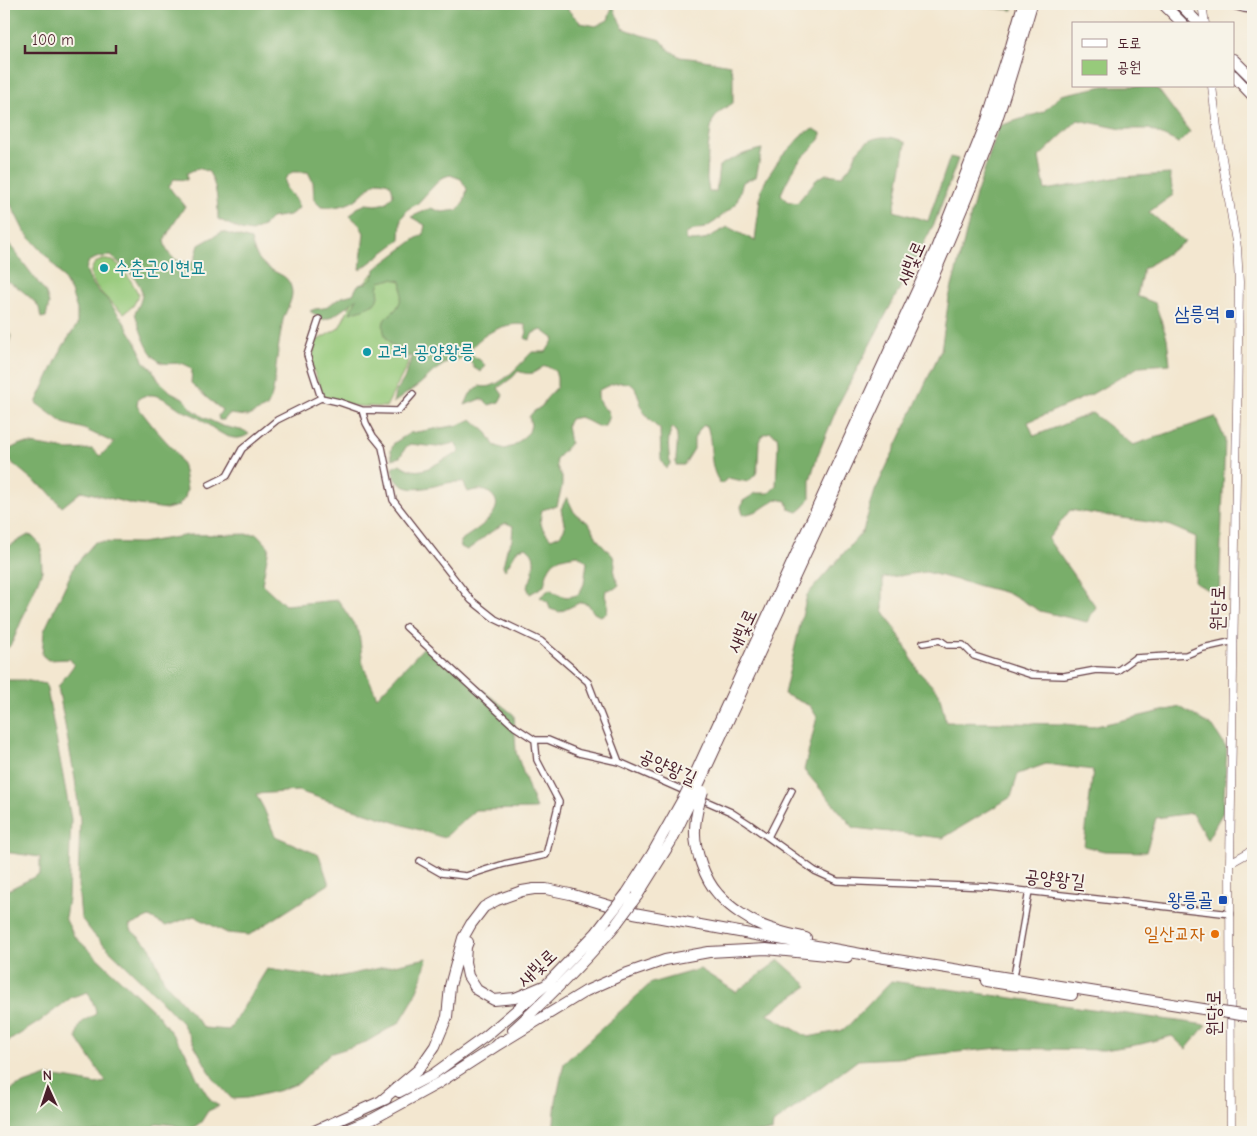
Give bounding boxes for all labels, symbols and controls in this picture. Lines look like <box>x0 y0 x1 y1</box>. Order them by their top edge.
scale bar <box>25 22 116 54</box>
legend <box>1072 22 1234 88</box>
text: 100 m <box>32 31 74 49</box>
text: 도로 <box>1117 34 1141 52</box>
text: 공원 <box>1117 58 1141 76</box>
street label: 새빛로 <box>892 238 930 288</box>
place label: 수춘군이현묘 <box>114 257 206 279</box>
marker: 수춘군이현묘 <box>98 262 110 274</box>
place label: 삼릉역 <box>1174 303 1220 325</box>
marker: 삼릉역 <box>1224 308 1236 320</box>
place label: 고려 공양왕릉 <box>377 341 475 363</box>
marker: 고려 공양왕릉 <box>361 346 373 358</box>
street label: 원당로 <box>1207 585 1229 631</box>
street label: 새빛로 <box>722 606 762 656</box>
street label: 공양왕길 <box>636 745 700 789</box>
street label: 공양왕길 <box>1023 865 1087 893</box>
place label: 왕릉골 <box>1167 889 1213 911</box>
marker: 왕릉골 <box>1217 894 1229 906</box>
place label: 일산교자 <box>1144 923 1205 945</box>
marker: 일산교자 <box>1209 928 1221 940</box>
street label: 새빛로 <box>513 944 561 992</box>
street label: 원당로 <box>1203 990 1225 1036</box>
north arrow <box>22 1064 72 1114</box>
text: N <box>42 1067 52 1084</box>

